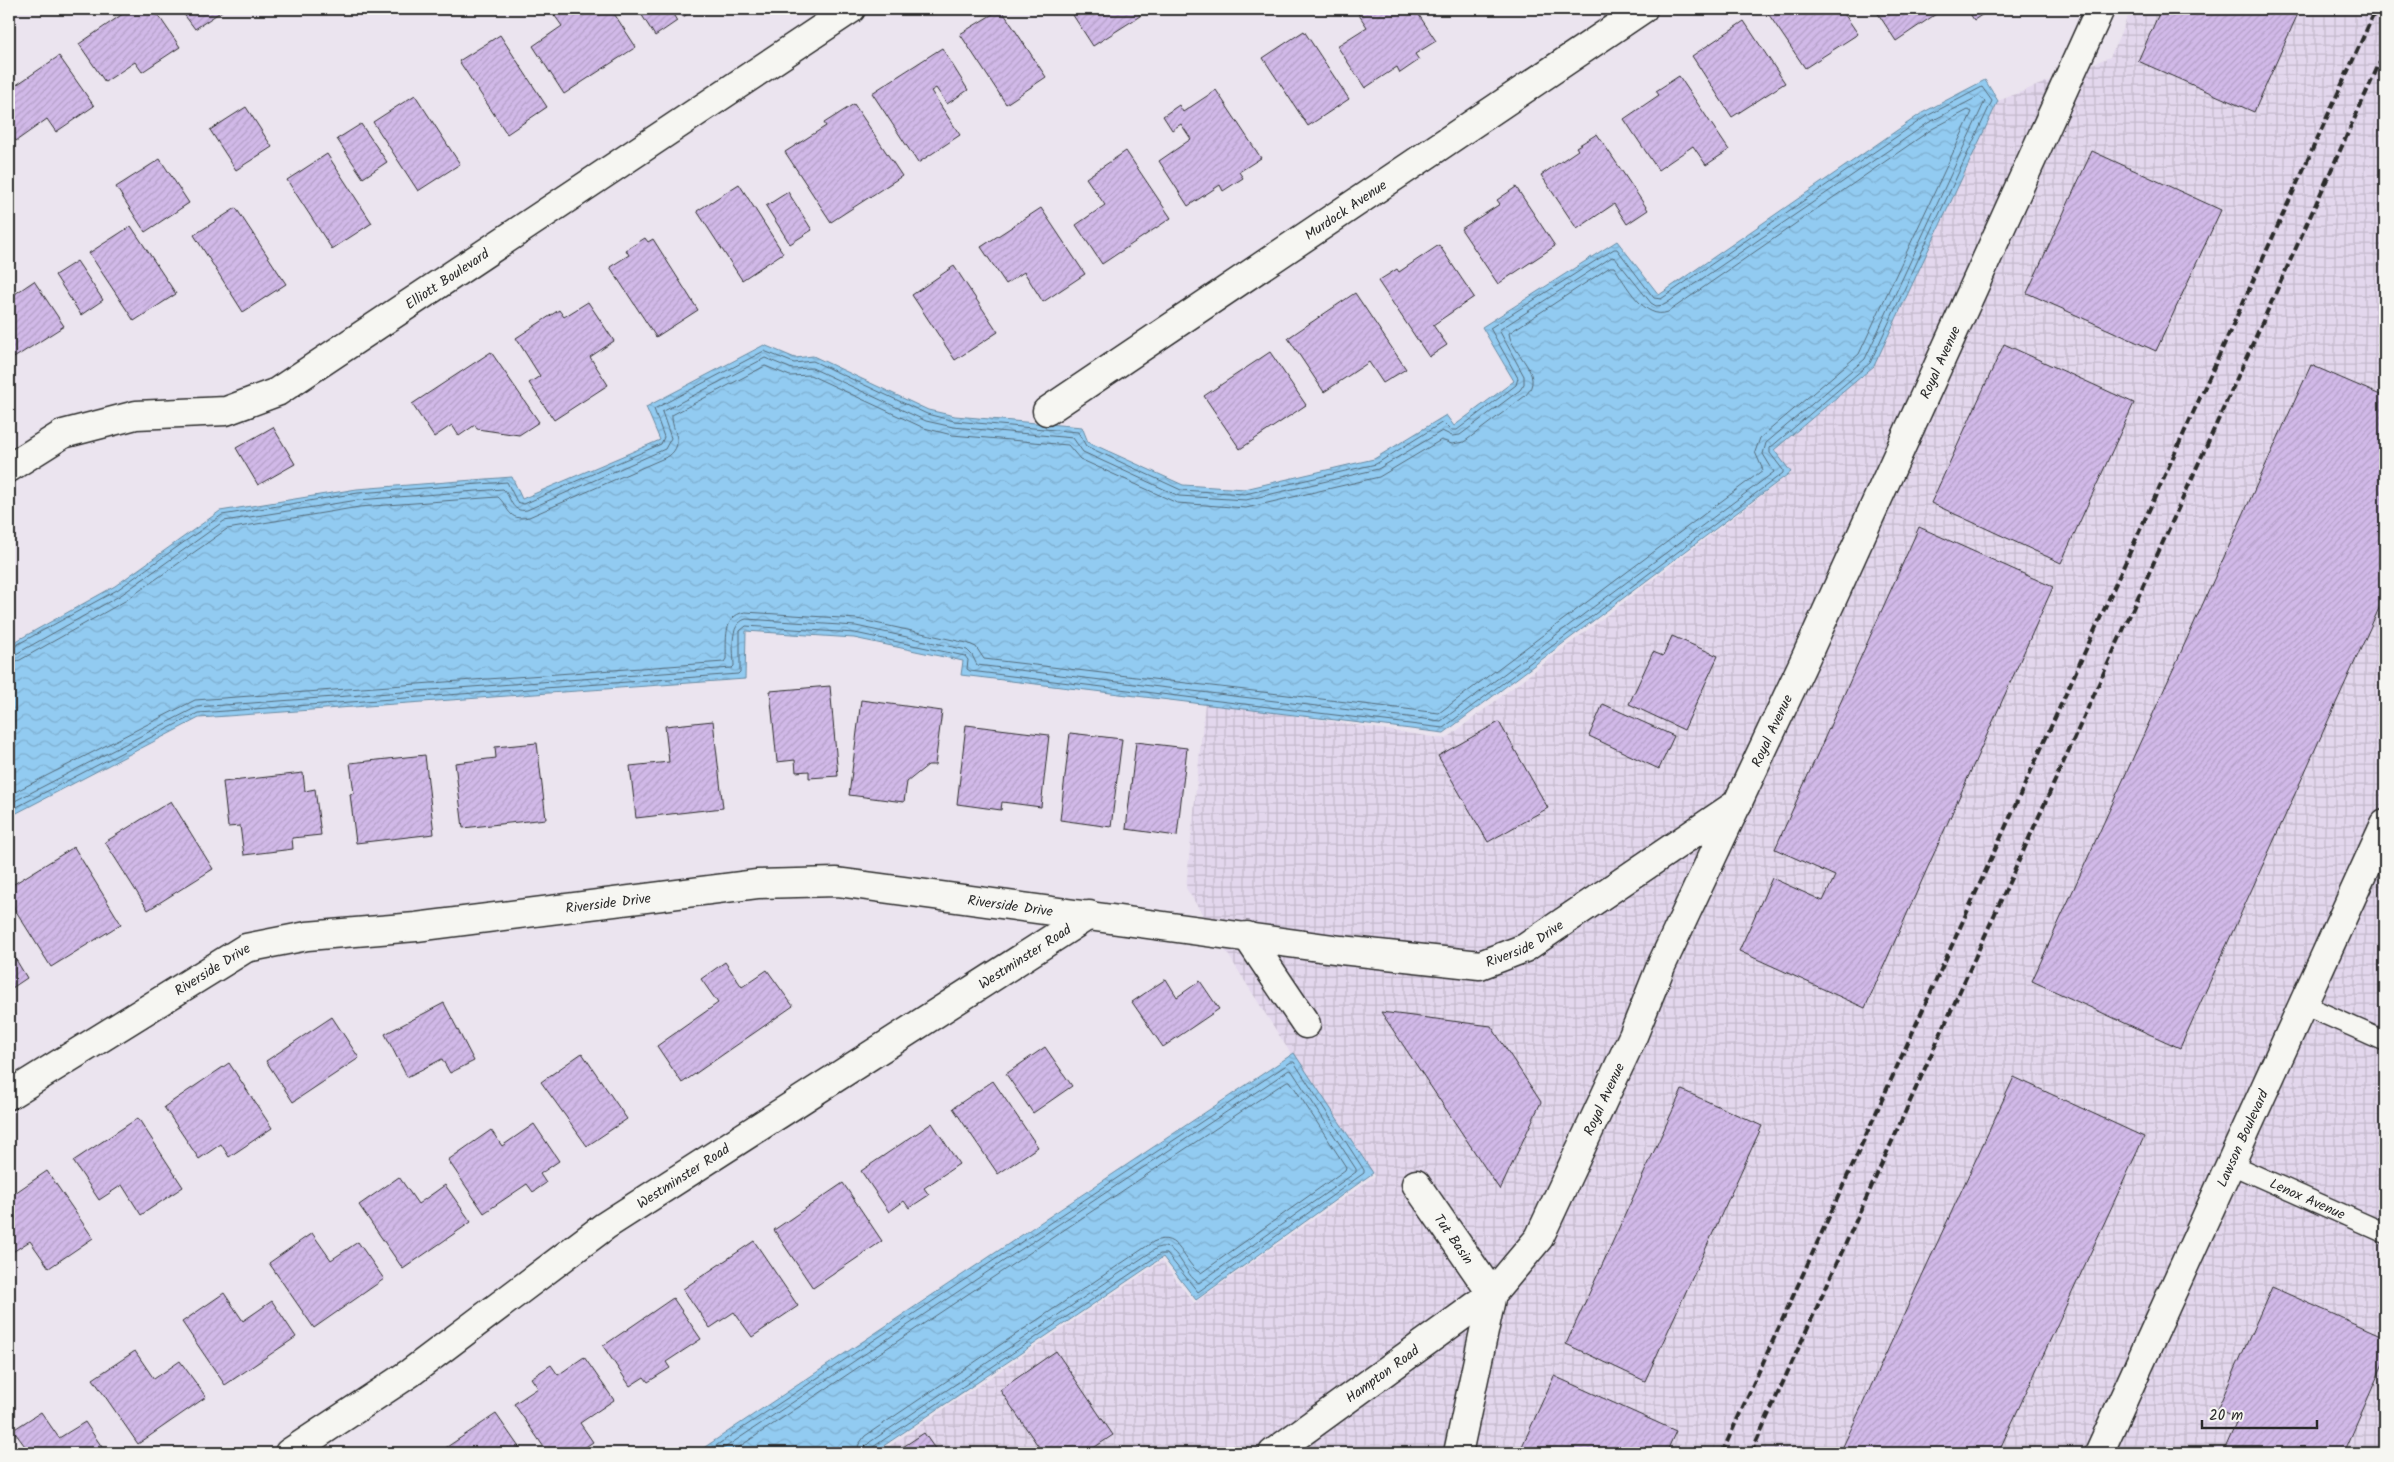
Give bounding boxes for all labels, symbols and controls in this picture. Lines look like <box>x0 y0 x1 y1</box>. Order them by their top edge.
street label: Murdock Avenue <box>1300 174 1392 246</box>
street label: Elliott Boulevard <box>401 243 495 316</box>
street label: Royal Avenue <box>1915 322 1967 403</box>
street label: Royal Avenue <box>1746 690 1799 771</box>
street label: Riverside Drive <box>564 887 653 920</box>
street label: Riverside Drive <box>966 890 1055 923</box>
street label: Riverside Drive <box>1483 914 1569 974</box>
street label: Westminster Road <box>974 919 1077 995</box>
street label: Riverside Drive <box>170 938 256 1002</box>
street label: Royal Avenue <box>1578 1059 1631 1139</box>
street label: Lawson Boulevard <box>2211 1085 2275 1191</box>
street label: Westminster Road <box>633 1138 735 1215</box>
street label: Lenox Avenue <box>2266 1173 2349 1226</box>
street label: Tut Basin <box>1428 1210 1479 1269</box>
street label: Hampton Road <box>1341 1340 1425 1409</box>
scale bar <box>2202 1397 2316 1429</box>
text: 20 m <box>2209 1404 2243 1428</box>

